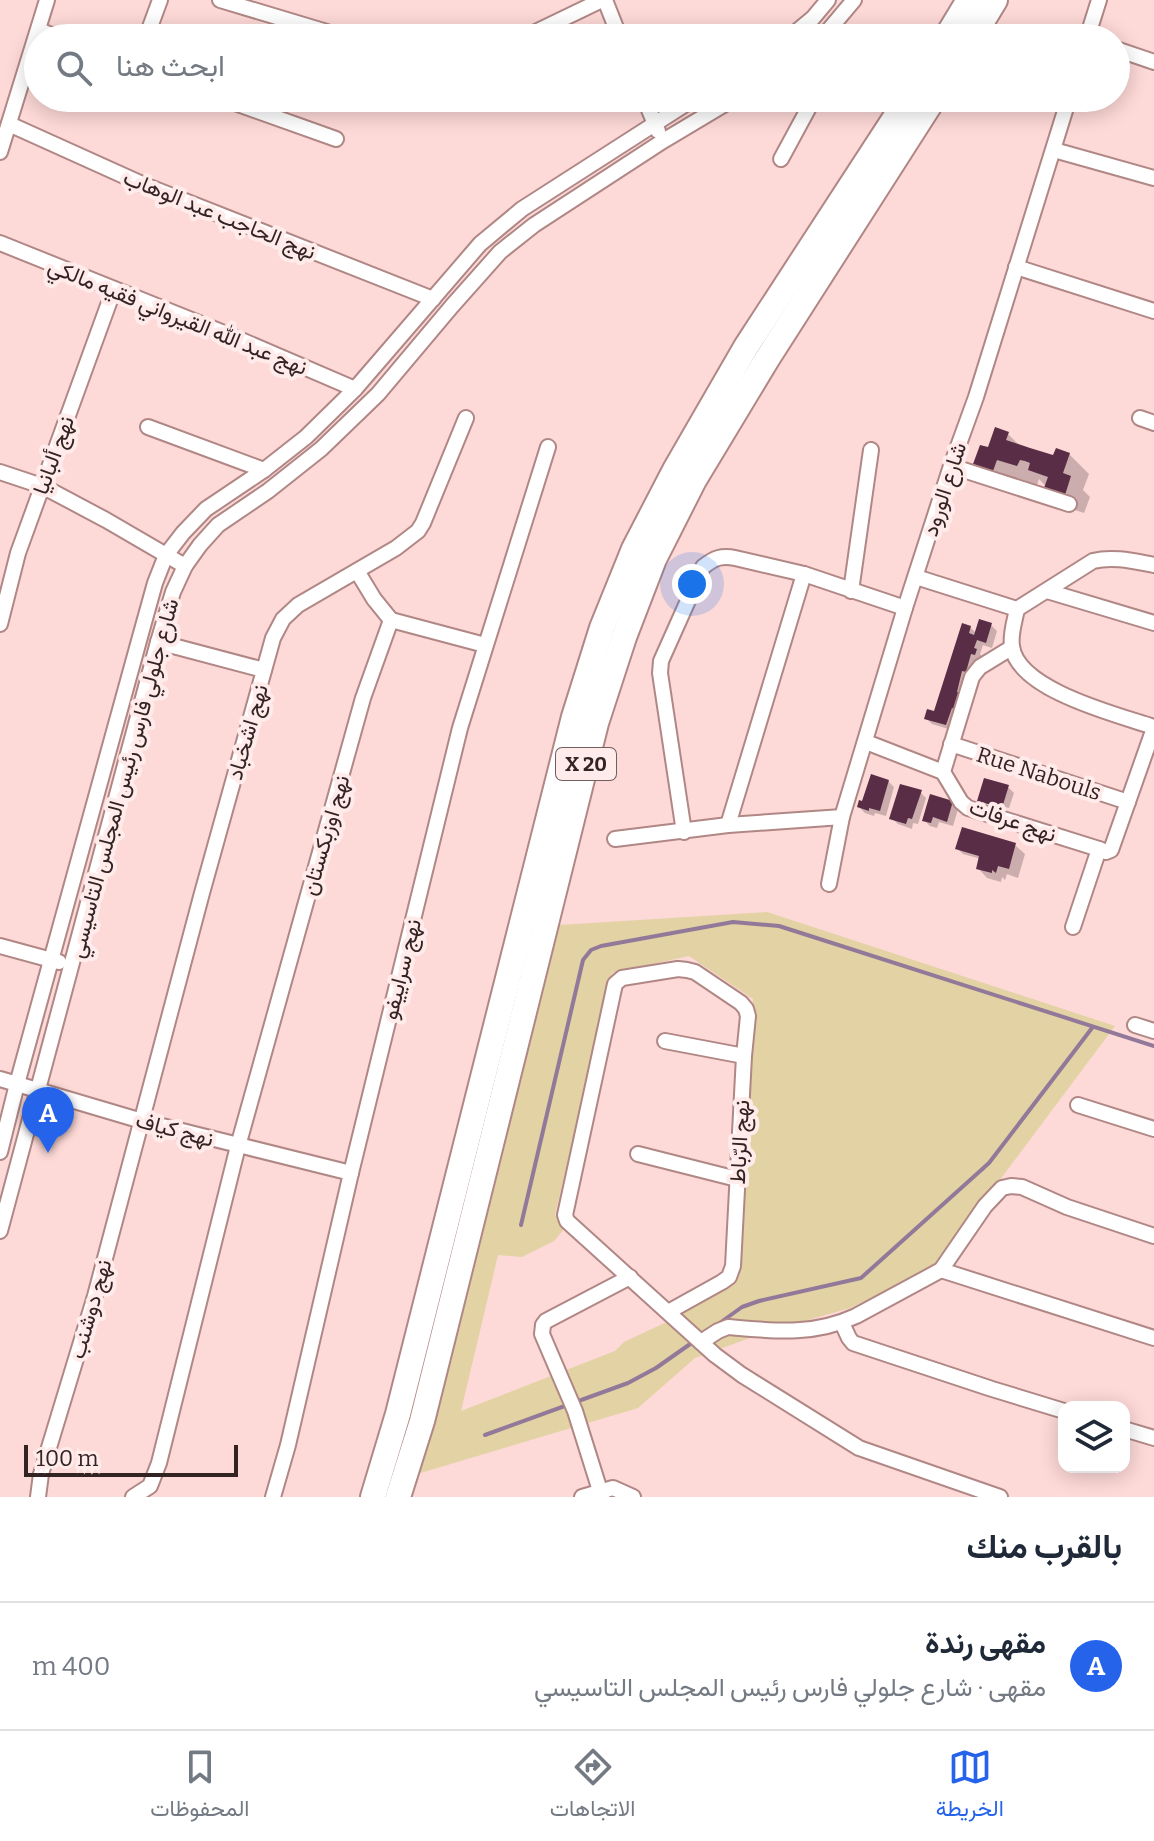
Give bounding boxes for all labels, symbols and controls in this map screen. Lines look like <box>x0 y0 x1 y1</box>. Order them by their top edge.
search box <box>24 24 1130 112</box>
icon: search <box>52 46 96 90</box>
text: ابحث هنا <box>116 48 225 84</box>
street label: نهج الحاجب عبد الوهاب <box>119 164 320 266</box>
street label: نهج عبد الله القيرواني فقيه مالكي <box>42 252 311 386</box>
street label: نهج ألبانيا <box>27 412 81 498</box>
street label: شارع الورود <box>917 439 973 540</box>
your location <box>672 564 712 604</box>
street label: شارع جلولي فارس رئيس المجلس التاسيسي <box>62 595 189 962</box>
street label: نهج اشخباد <box>221 681 275 783</box>
street label: Rue Nabouls <box>973 741 1104 806</box>
road number: X 20 <box>556 748 616 780</box>
street label: نهج اوزبكستان <box>295 772 357 899</box>
street label: نهج عرفات <box>965 793 1060 849</box>
street label: نهج سراييفو <box>376 916 428 1022</box>
pin: A <box>22 1087 74 1153</box>
street label: نهج الرّباط <box>724 1099 756 1185</box>
street label: نهج كياف <box>133 1106 217 1154</box>
street label: نهج دوشنب <box>63 1256 119 1362</box>
map controls <box>1058 1401 1130 1473</box>
button: layers <box>1058 1401 1130 1473</box>
scale bar <box>24 1441 238 1477</box>
text: 100 m <box>36 1445 99 1472</box>
text: بالقرب منك <box>967 1526 1122 1567</box>
text: مقهى رندة <box>925 1625 1046 1661</box>
text: 400 m <box>32 1651 111 1682</box>
text: A <box>1087 1651 1105 1682</box>
text: مقهى · شارع جلولي فارس رئيس المجلس التاسيسي <box>534 1672 1046 1703</box>
tab: المحفوظات <box>150 1745 249 1828</box>
tab: الاتجاهات <box>550 1745 635 1828</box>
tab: الخريطة <box>936 1745 1004 1828</box>

